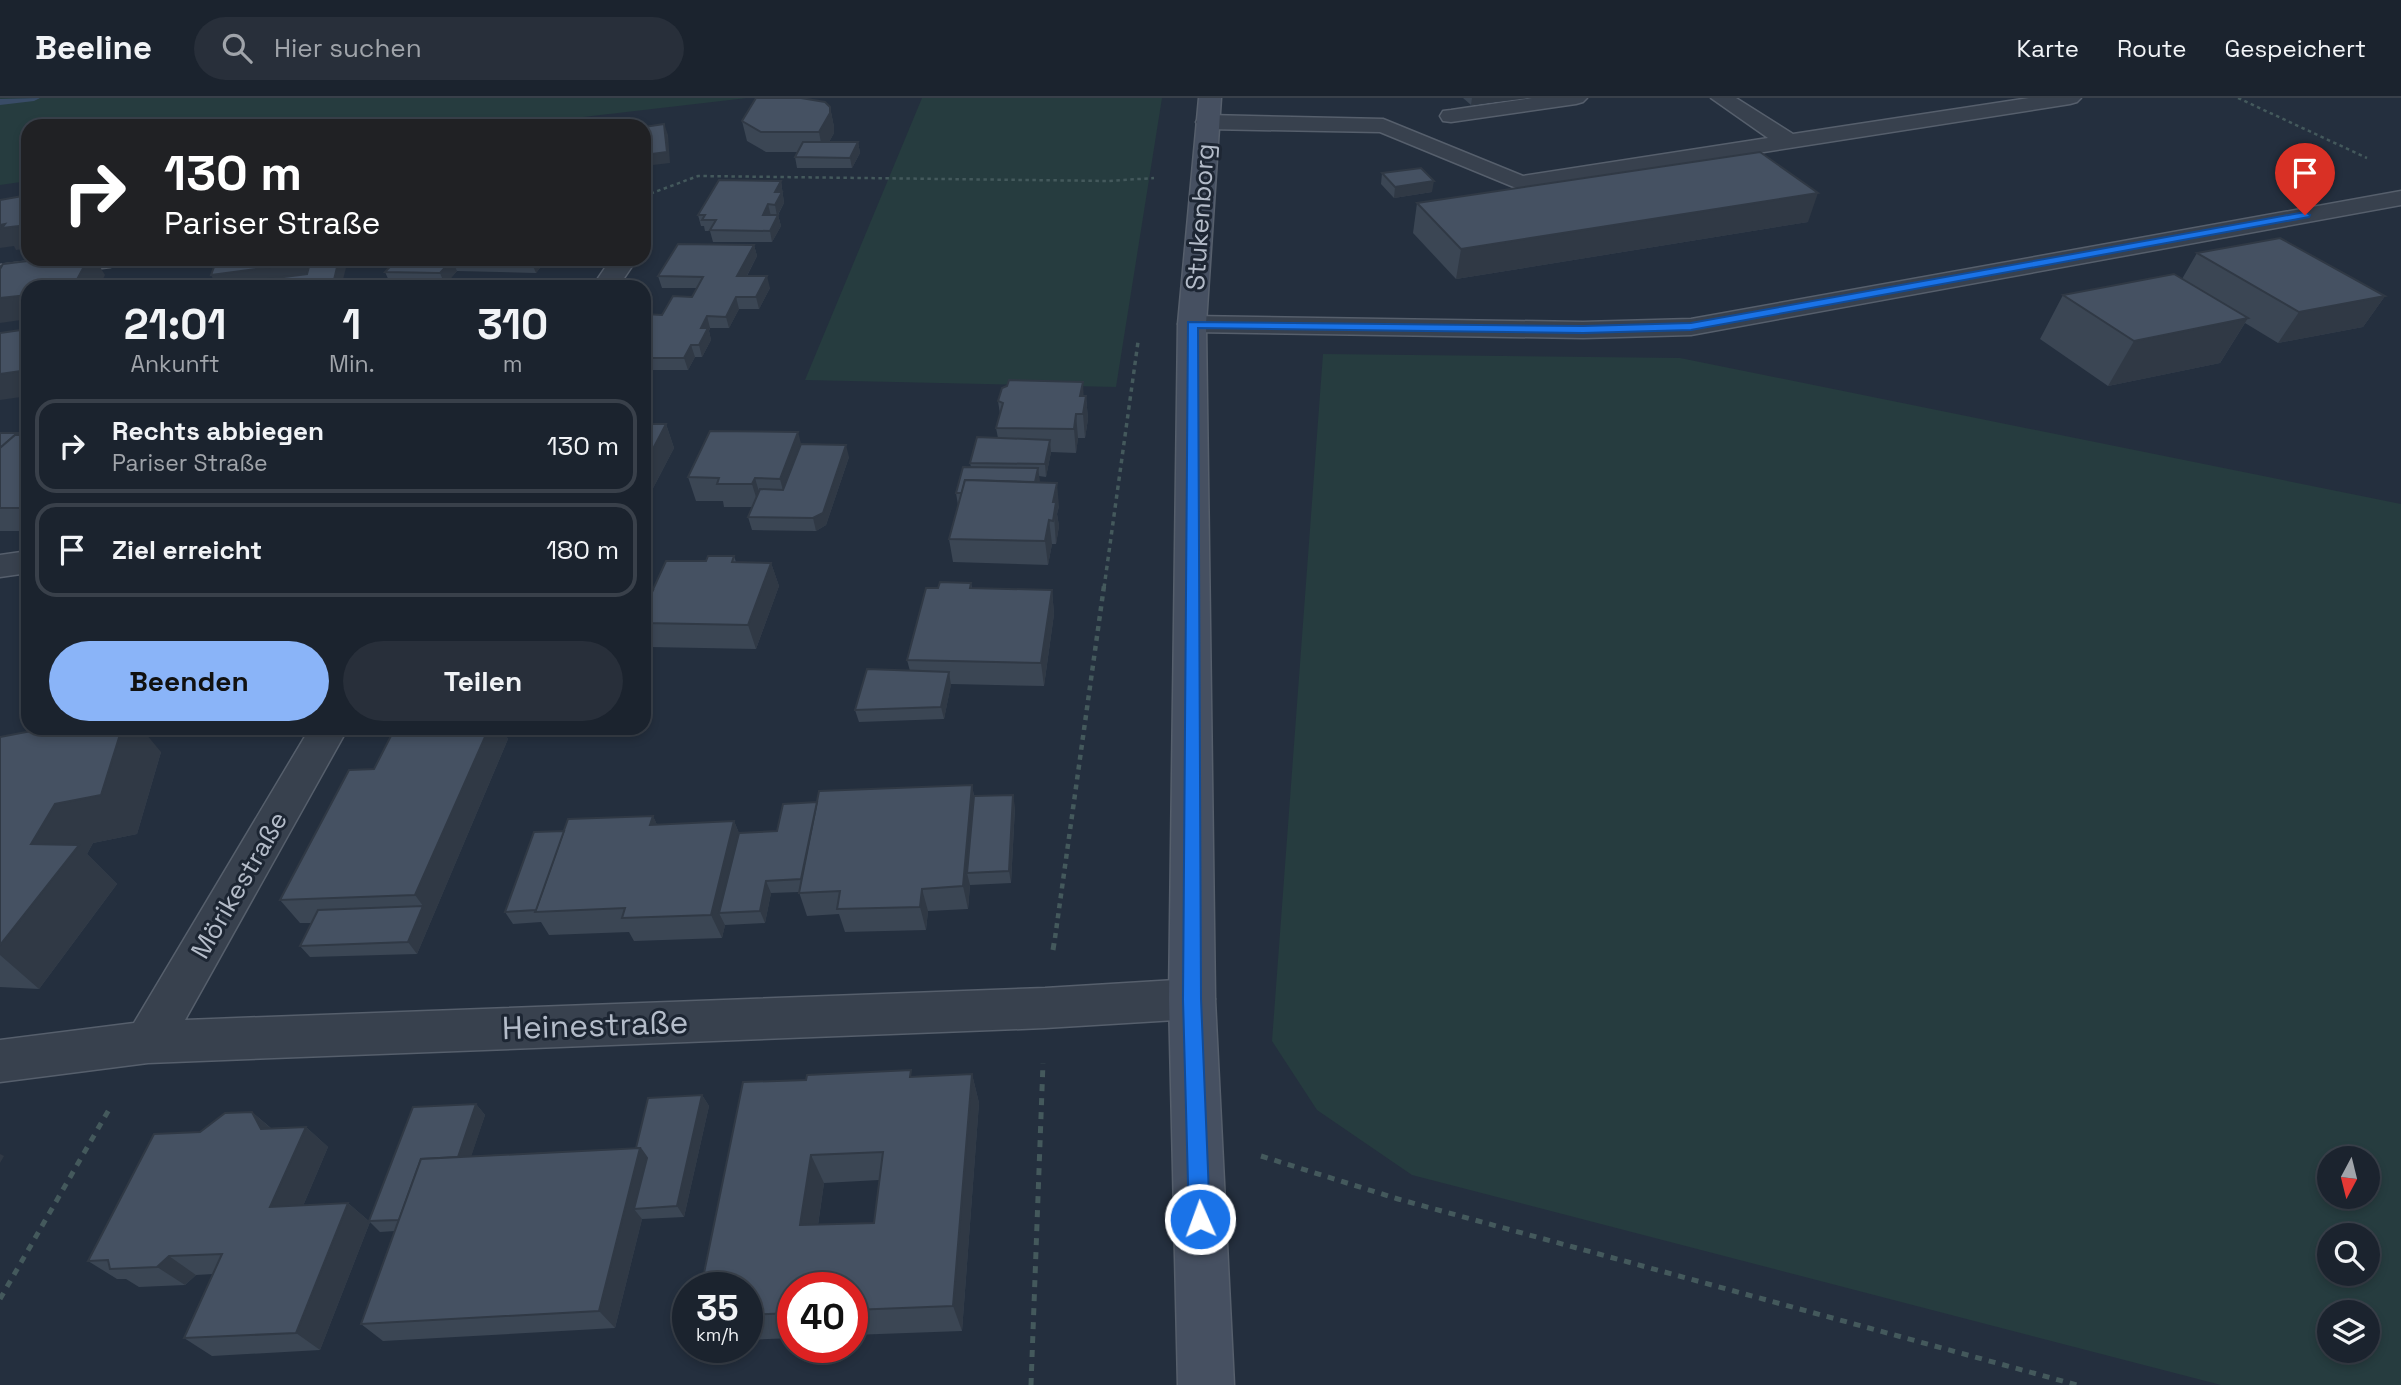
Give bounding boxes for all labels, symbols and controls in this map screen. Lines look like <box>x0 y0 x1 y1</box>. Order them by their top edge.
search box <box>194 17 684 80</box>
text: Beeline <box>35 27 152 69</box>
icon: search <box>218 29 256 67</box>
text: Hier suchen <box>274 31 422 65</box>
text: Karte <box>2017 33 2079 64</box>
text: Route <box>2117 33 2186 64</box>
text: Gespeichert <box>2224 33 2366 64</box>
text: 130 m <box>164 142 302 204</box>
street label: Stukenborg <box>1178 142 1222 292</box>
pin <box>2275 143 2335 215</box>
icon: right <box>49 147 140 238</box>
icon: arrive <box>2286 154 2324 192</box>
text: Pariser Straße <box>164 203 381 243</box>
text: 21:01 <box>124 298 226 351</box>
text: 1 <box>342 298 361 351</box>
text: 310 <box>477 298 548 351</box>
text: Ankunft <box>130 349 220 379</box>
text: Min. <box>329 349 375 379</box>
text: m <box>503 349 523 379</box>
text: Rechts abbiegen <box>112 414 324 448</box>
icon: right <box>53 427 91 465</box>
text: 130 m <box>547 429 619 463</box>
text: Pariser Straße <box>112 448 268 478</box>
icon: arrive <box>53 531 91 569</box>
text: Ziel erreicht <box>112 533 262 567</box>
text: 180 m <box>546 533 619 567</box>
button: Beenden <box>49 641 329 721</box>
button: Teilen <box>343 641 623 721</box>
street label: Mörikestraße <box>183 805 295 965</box>
street label: Heinestraße <box>501 1002 689 1048</box>
north arrow <box>2317 1146 2380 1209</box>
map controls <box>2317 1146 2380 1363</box>
position arrow <box>1163 1182 1237 1256</box>
button: search <box>2317 1223 2380 1286</box>
speed limit sign: 40 <box>777 1272 868 1363</box>
text: 35 <box>696 1286 739 1330</box>
button: layers <box>2317 1300 2380 1363</box>
text: km/h <box>696 1323 739 1346</box>

